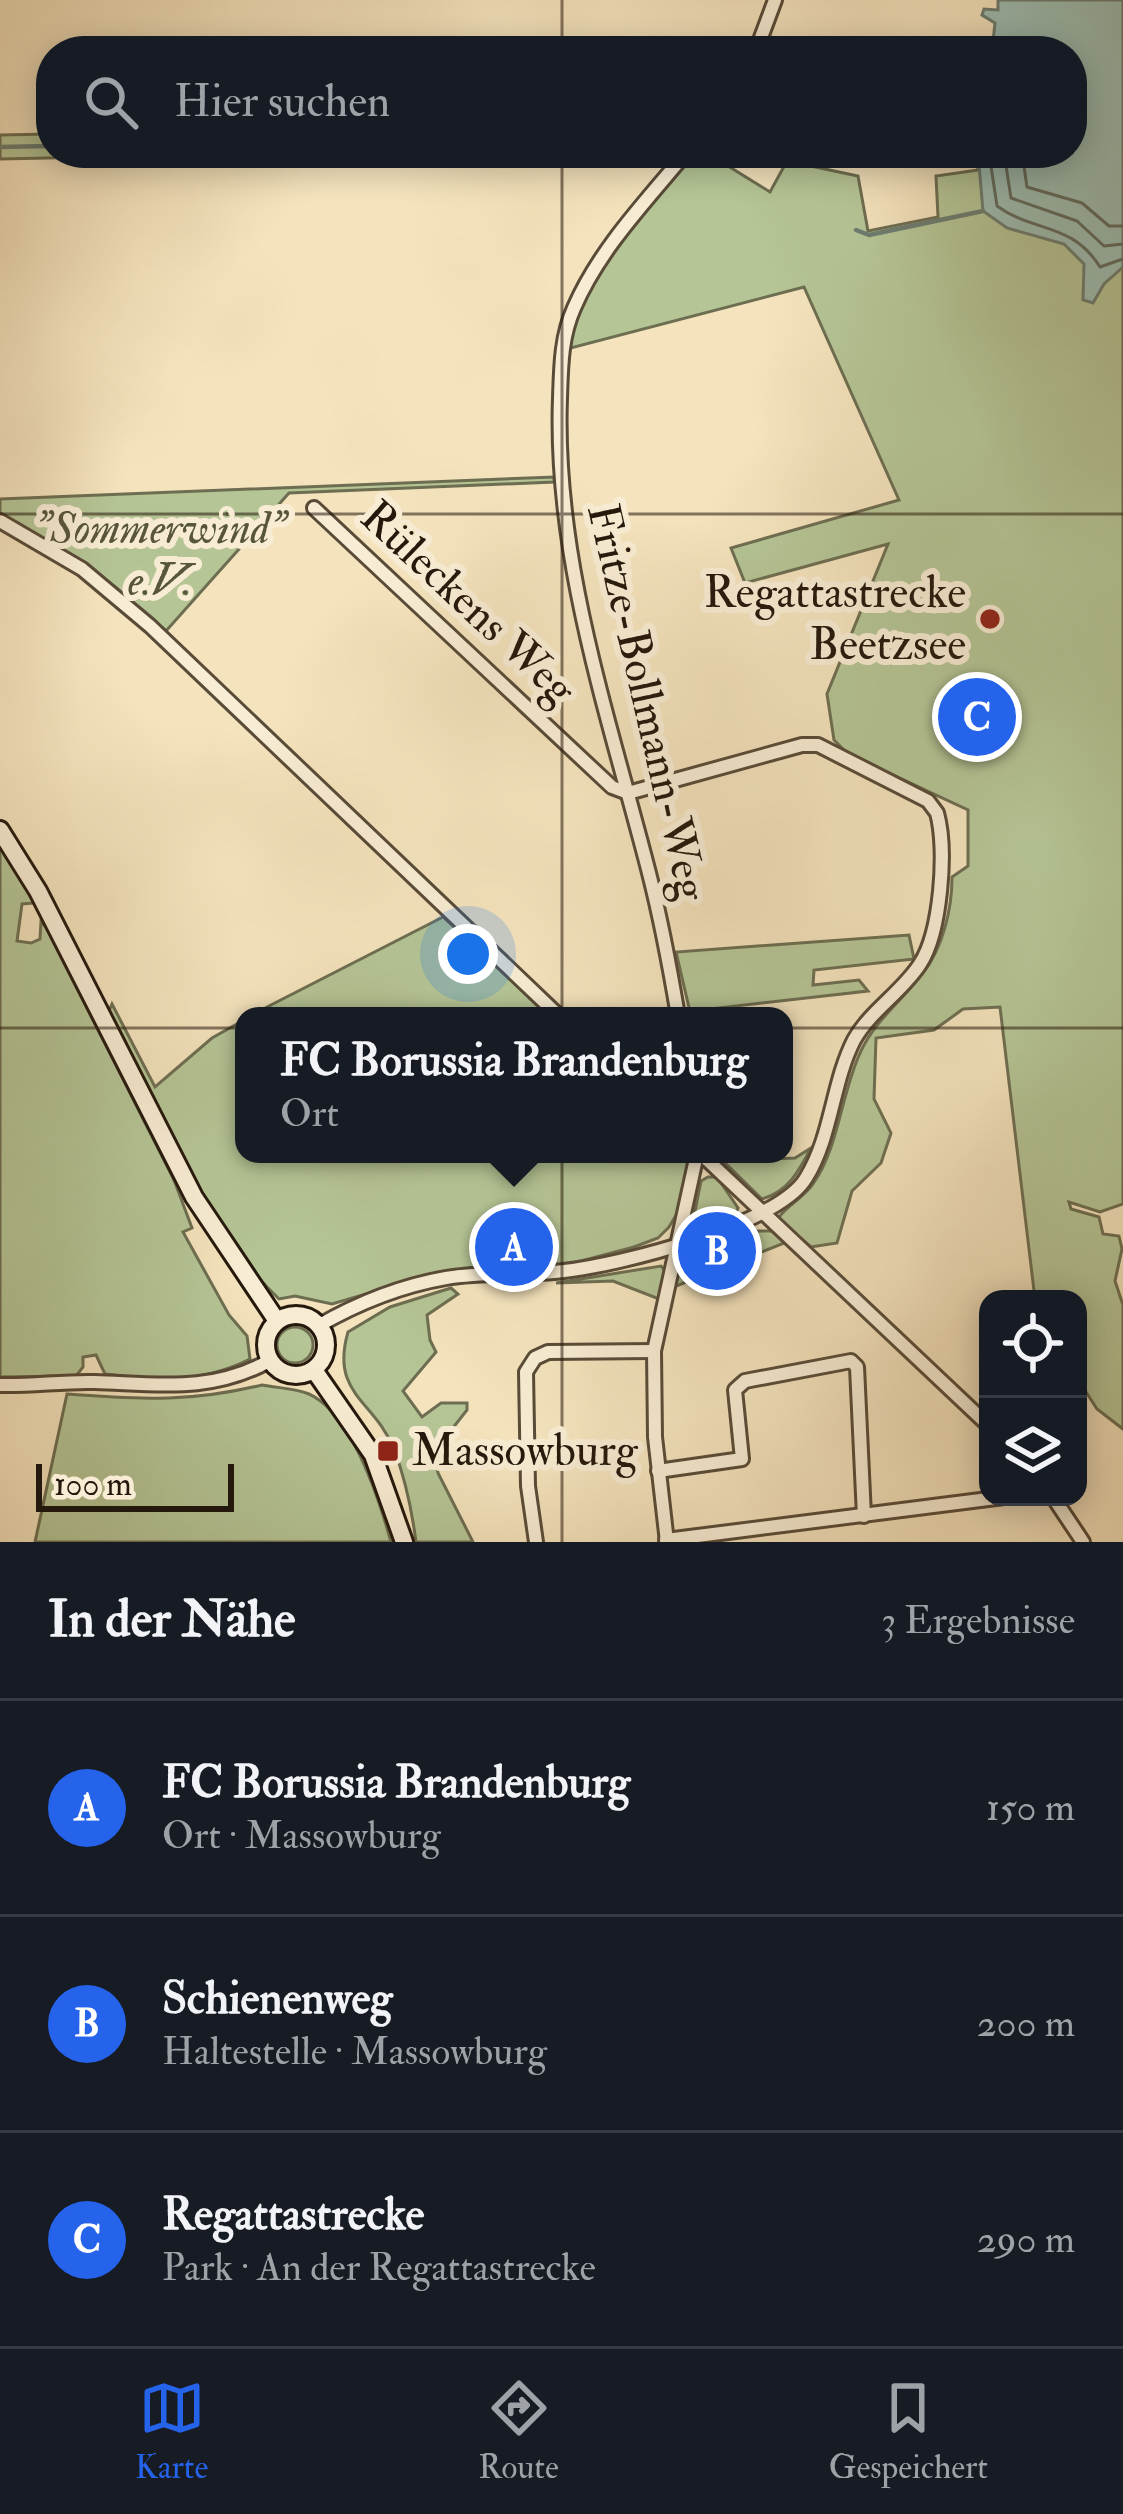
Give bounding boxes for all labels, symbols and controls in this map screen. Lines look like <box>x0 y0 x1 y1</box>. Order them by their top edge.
search box <box>36 36 1087 168</box>
icon: search <box>78 69 144 135</box>
text: Hier suchen <box>174 74 390 130</box>
street label: Rüleckens Weg <box>349 489 588 717</box>
street label: Fritze-Bollmann-Weg <box>574 498 720 907</box>
park label: "Sommerwind" e.V. <box>35 501 290 609</box>
place label: Regattastrecke Beetzsee <box>704 565 966 673</box>
marker: Regattastrecke Beetzsee <box>977 606 1003 632</box>
pin: C <box>938 672 1016 762</box>
your location <box>438 924 498 984</box>
popup <box>235 1007 793 1163</box>
text: FC Borussia Brandenburg <box>280 1033 748 1089</box>
text: Ort <box>280 1089 339 1138</box>
pin: A <box>475 1202 553 1292</box>
pin: B <box>678 1206 756 1296</box>
map controls <box>979 1290 1087 1506</box>
button: locate <box>979 1290 1087 1398</box>
button: layers <box>979 1398 1087 1506</box>
place label: Massowburg <box>412 1423 639 1479</box>
marker: Massowburg <box>375 1438 401 1464</box>
scale bar <box>36 1458 234 1511</box>
text: 100 m <box>54 1464 132 1505</box>
text: In der Nähe <box>48 1588 295 1652</box>
text: 3 Ergebnisse <box>881 1596 1075 1645</box>
text: FC Borussia Brandenburg <box>162 1755 630 1811</box>
text: A <box>75 1783 99 1832</box>
text: 150 m <box>986 1783 1075 1832</box>
text: Ort · Massowburg <box>162 1811 441 1860</box>
text: Schienenweg <box>162 1971 392 2027</box>
text: B <box>74 1999 100 2048</box>
text: 200 m <box>977 1999 1075 2048</box>
text: Haltestelle · Massowburg <box>162 2027 547 2076</box>
text: Regattastrecke <box>162 2187 424 2243</box>
text: C <box>73 2215 101 2264</box>
text: 290 m <box>977 2215 1075 2264</box>
text: Park · An der Regattastrecke <box>162 2243 596 2292</box>
tab: Karte <box>135 2375 208 2488</box>
tab: Route <box>478 2375 559 2488</box>
tab: Gespeichert <box>829 2375 988 2488</box>

